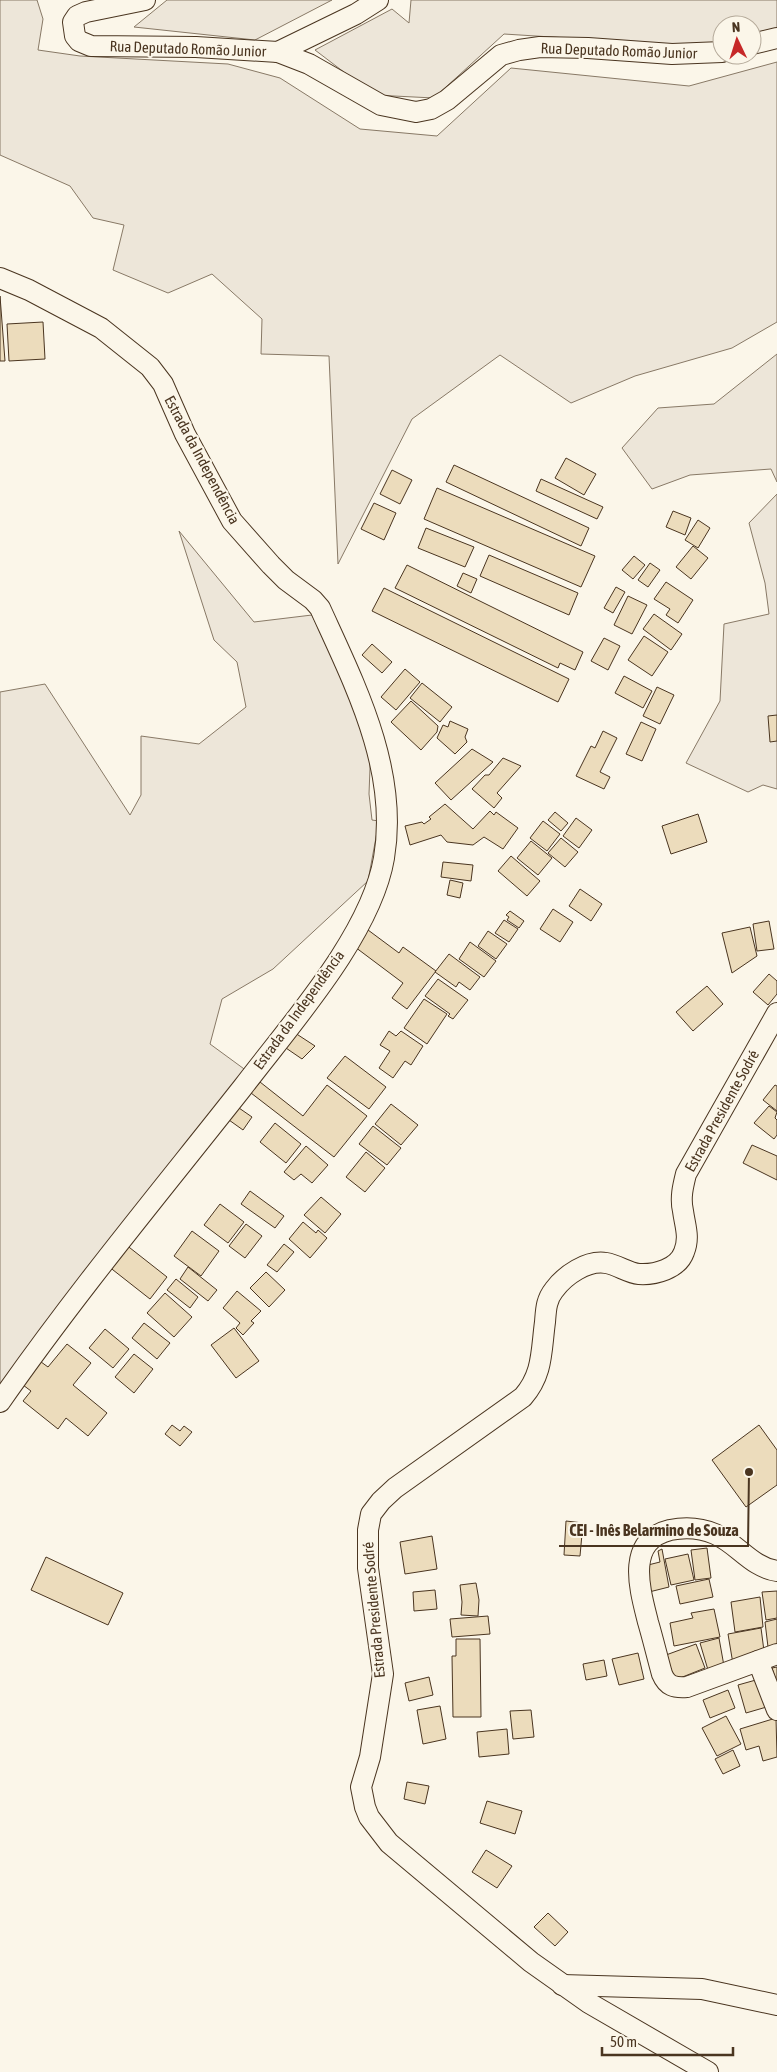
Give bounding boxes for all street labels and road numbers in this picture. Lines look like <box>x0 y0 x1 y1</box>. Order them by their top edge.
street label: Rua Deputado Romão Junior <box>110 37 267 60</box>
street label: Rua Deputado Romão Junior <box>541 39 698 62</box>
street label: Estrada da Independência <box>161 393 243 527</box>
street label: Estrada da Independência <box>250 947 347 1072</box>
street label: Estrada Presidente Sodré <box>681 1047 762 1175</box>
street label: Estrada Presidente Sodré <box>359 1541 388 1679</box>

